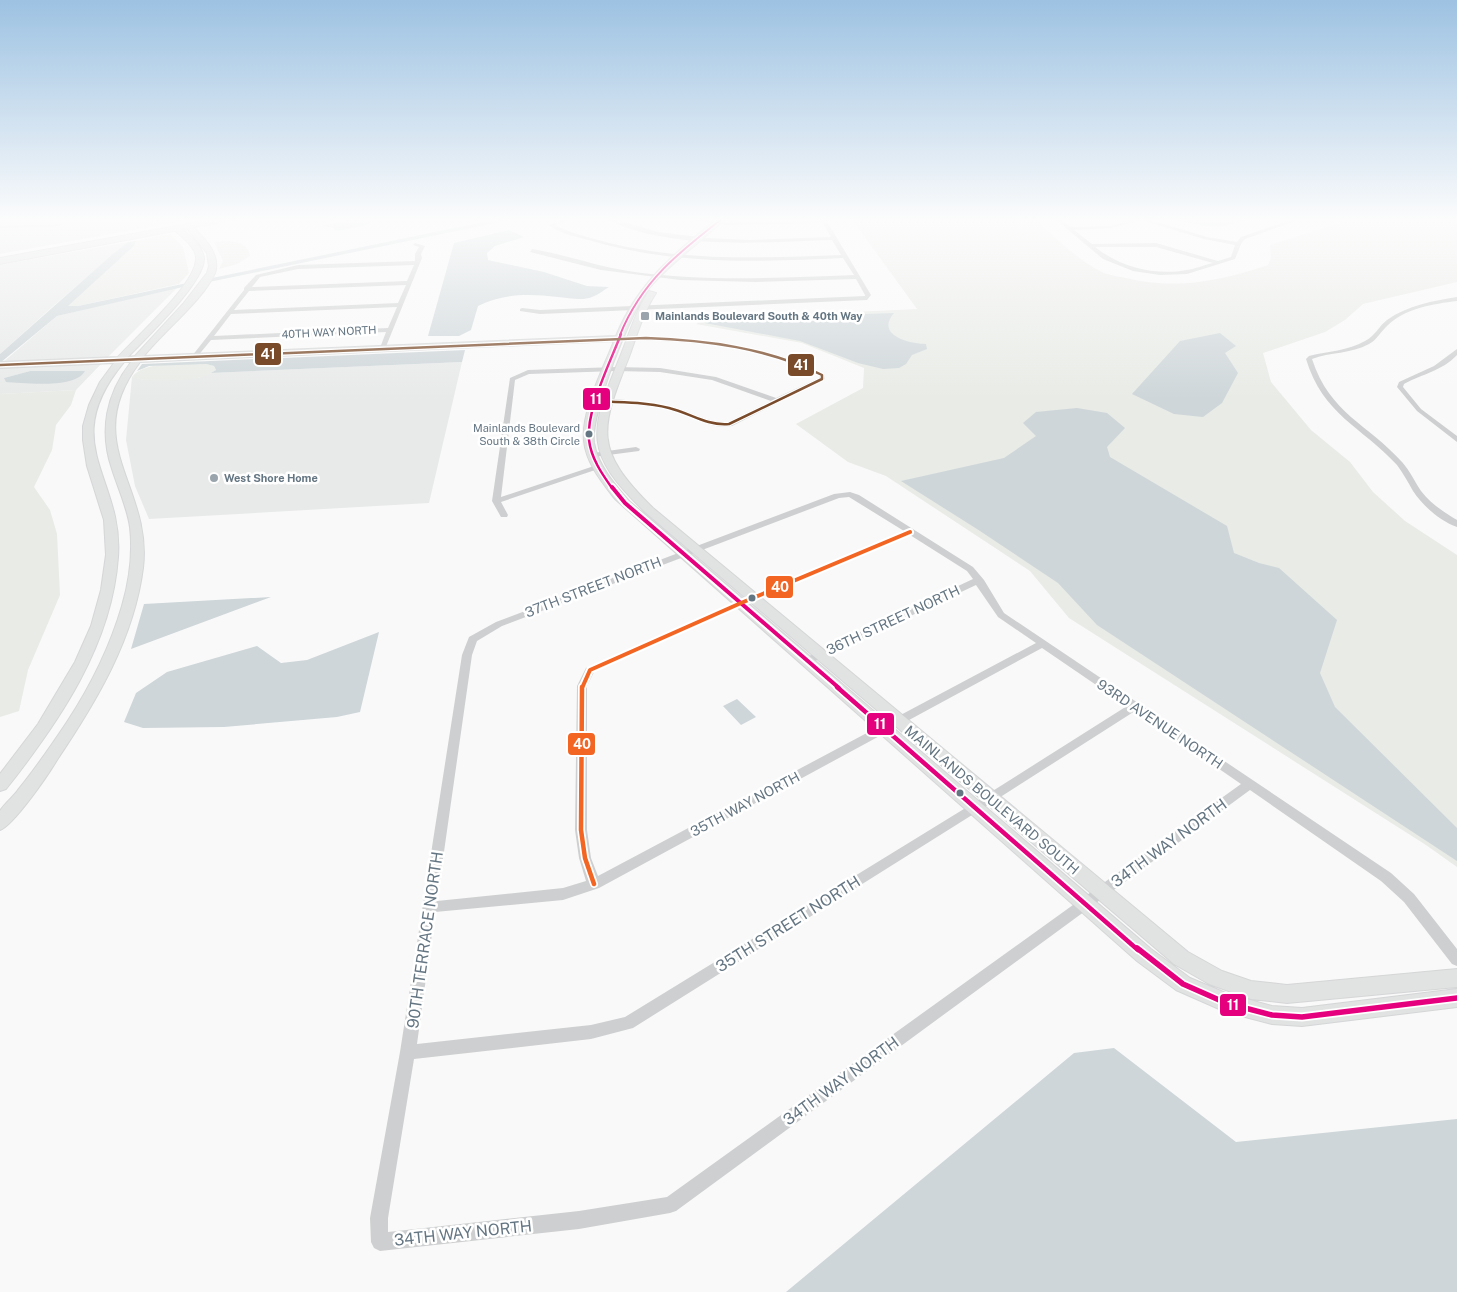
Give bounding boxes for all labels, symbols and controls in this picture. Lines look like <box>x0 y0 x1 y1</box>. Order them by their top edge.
marker: Mainlands Boulevard South & 40th Way <box>639 310 651 322</box>
place label: Mainlands Boulevard South & 40th Way <box>655 310 863 322</box>
street label: 40TH WAY NORTH <box>281 324 377 340</box>
line badge: 41 <box>254 342 282 366</box>
text: 41 <box>260 346 276 362</box>
line badge: 41 <box>787 353 815 377</box>
text: 41 <box>793 357 809 373</box>
line badge: 11 <box>582 387 611 411</box>
text: 11 <box>590 391 602 407</box>
place label: Mainlands Boulevard South & 38th Circle <box>473 422 580 447</box>
marker: Mainlands Boulevard South & 38th Circle <box>584 429 594 439</box>
marker: West Shore Home <box>208 472 220 484</box>
place label: West Shore Home <box>224 472 318 484</box>
street label: 37TH STREET NORTH <box>522 554 664 620</box>
line badge: 40 <box>765 575 794 599</box>
text: 40 <box>771 579 789 595</box>
street label: 36TH STREET NORTH <box>824 582 962 658</box>
unlabelled marker <box>747 593 757 603</box>
street label: 93RD AVENUE NORTH <box>1094 676 1226 772</box>
line badge: 11 <box>866 712 895 736</box>
text: 11 <box>874 716 886 732</box>
street label: MAINLANDS BOULEVARD SOUTH <box>902 722 1082 878</box>
line badge: 40 <box>567 732 596 756</box>
text: 40 <box>573 736 591 752</box>
street label: 35TH WAY NORTH <box>688 768 802 840</box>
unlabelled marker <box>955 788 965 798</box>
street label: 34TH WAY NORTH <box>1107 795 1231 891</box>
street label: 90TH TERRACE NORTH <box>403 850 447 1030</box>
street label: 35TH STREET NORTH <box>712 872 864 976</box>
line badge: 11 <box>1219 993 1247 1017</box>
text: 11 <box>1227 997 1239 1013</box>
street label: 34TH WAY NORTH <box>779 1033 903 1129</box>
street label: 34TH WAY NORTH <box>393 1216 533 1250</box>

